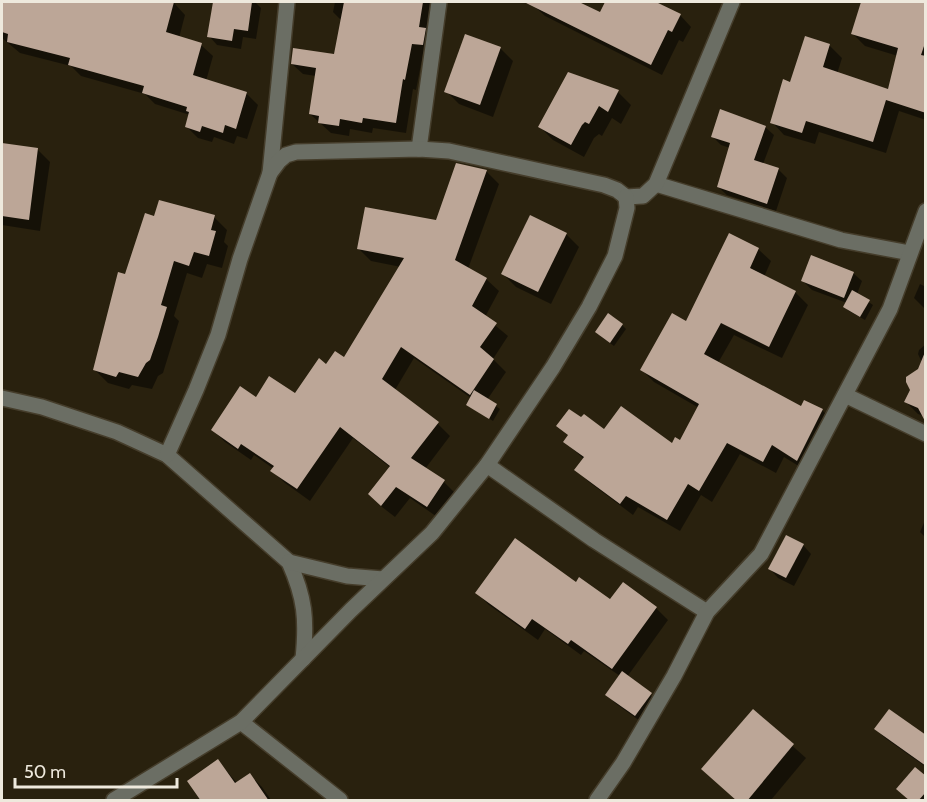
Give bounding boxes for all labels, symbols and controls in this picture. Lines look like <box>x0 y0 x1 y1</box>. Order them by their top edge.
scale bar <box>15 751 177 789</box>
text: 50 m <box>24 761 66 783</box>

